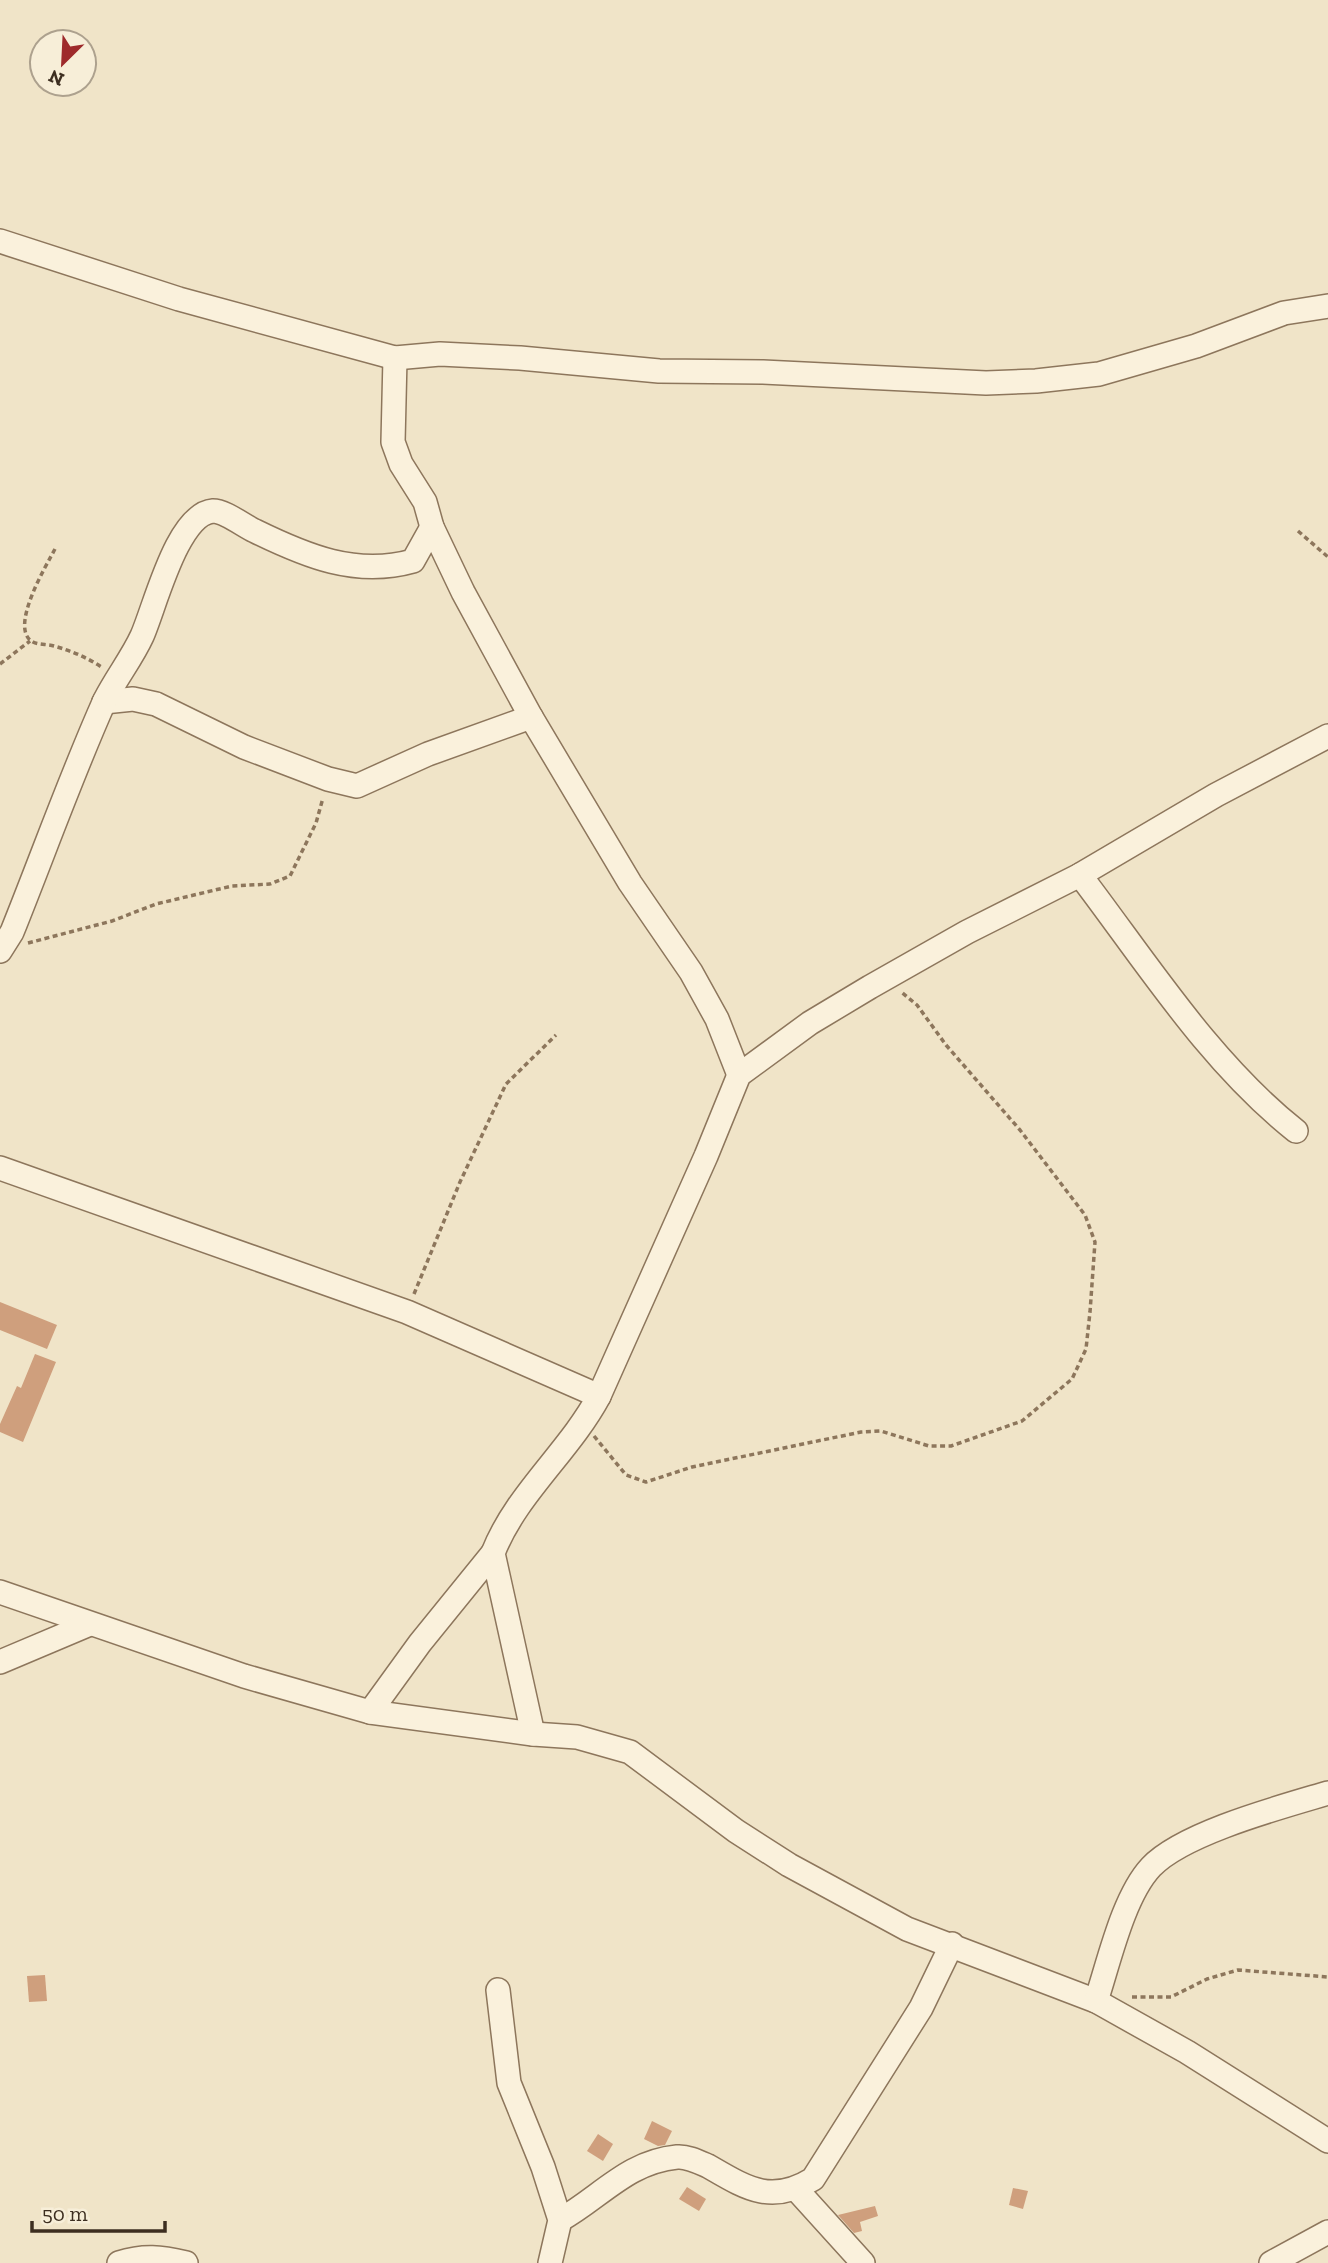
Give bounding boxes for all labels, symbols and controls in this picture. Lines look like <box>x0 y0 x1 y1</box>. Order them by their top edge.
north arrow <box>28 28 98 98</box>
text: N <box>45 65 68 92</box>
scale bar <box>32 2190 164 2234</box>
text: 50 m <box>42 2201 88 2226</box>

